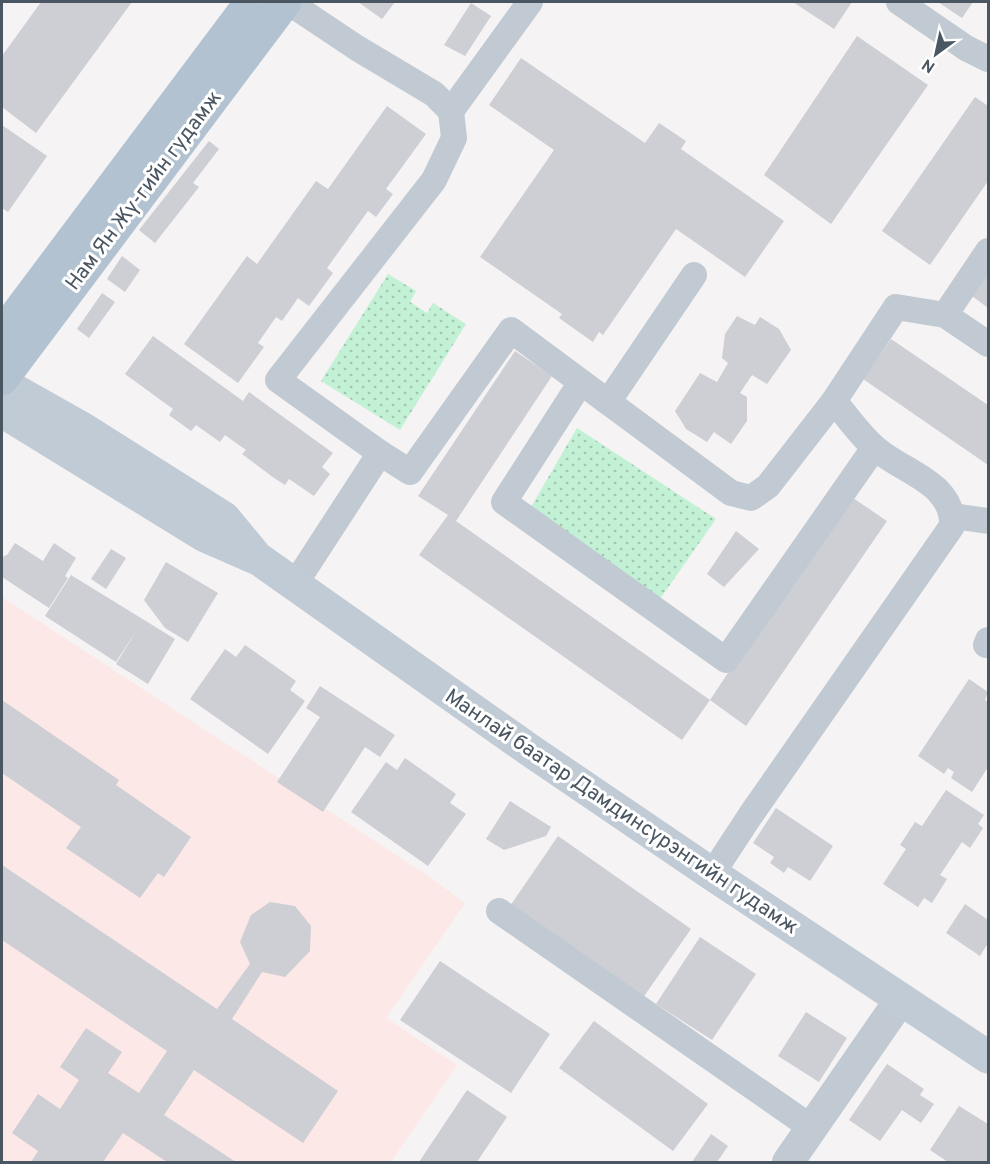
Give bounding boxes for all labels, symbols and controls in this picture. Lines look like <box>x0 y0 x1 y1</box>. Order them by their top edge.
north arrow <box>906 24 966 84</box>
text: N <box>919 53 939 76</box>
street label: Нам Ян Жү-гийн гудамж <box>60 85 228 296</box>
street label: Манлай баатар Дамдинсүрэнгийн гудамж <box>439 683 803 941</box>

